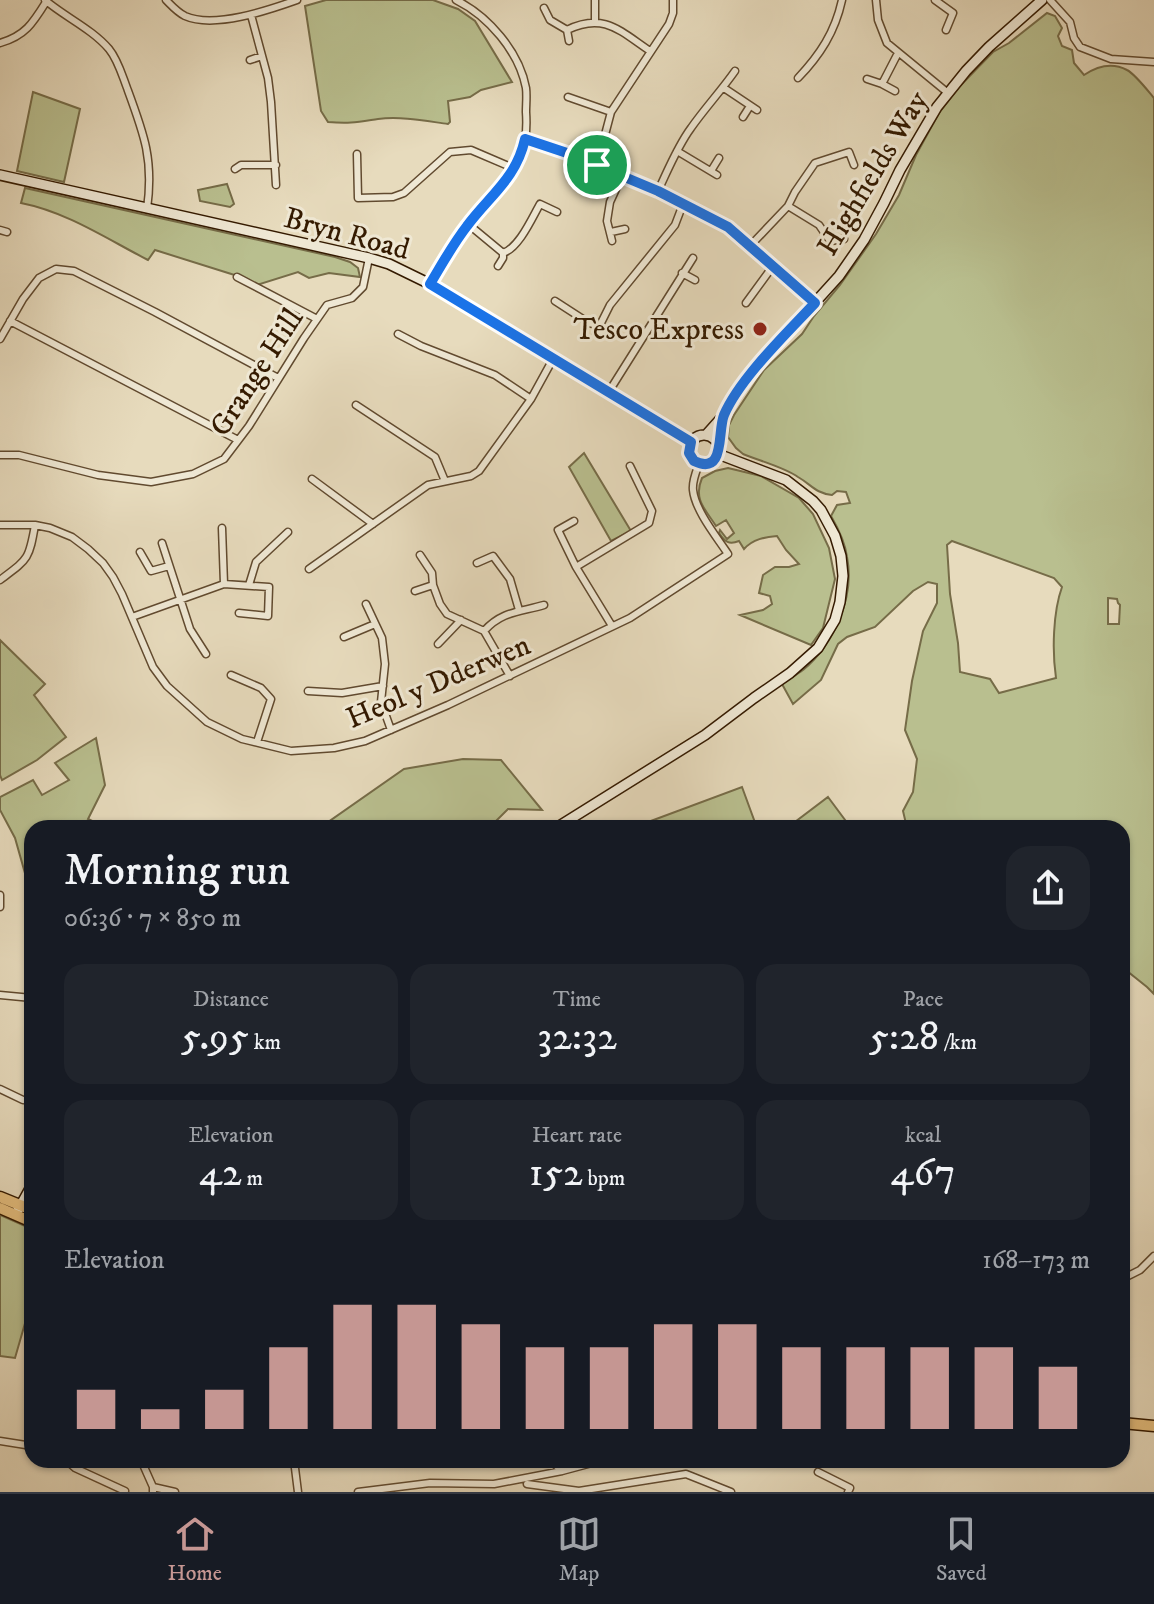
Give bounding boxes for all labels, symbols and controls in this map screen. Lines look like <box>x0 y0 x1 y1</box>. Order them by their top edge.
street label: Highfields Way <box>810 84 937 263</box>
pin <box>563 131 631 199</box>
icon: arrive <box>575 143 619 187</box>
street label: Bryn Road <box>280 200 413 269</box>
street label: Grange Hill <box>202 302 312 444</box>
place label: Tesco Express <box>573 312 744 349</box>
marker: Tesco Express <box>751 320 769 338</box>
street label: Heol y Dderwen <box>341 627 536 738</box>
text: Morning run <box>64 844 290 899</box>
button: share <box>1006 846 1090 930</box>
text: 06:36 · 7 × 850 m <box>64 902 241 935</box>
text: Distance <box>193 986 269 1013</box>
text: Time <box>553 986 601 1013</box>
text: Pace <box>903 986 943 1013</box>
text: 5.95 <box>181 1013 249 1063</box>
text: 32:32 <box>537 1013 617 1063</box>
text: 5:28 <box>869 1013 939 1063</box>
text: km <box>249 1029 281 1056</box>
text: /km <box>939 1029 977 1056</box>
text: Elevation <box>188 1122 274 1149</box>
text: Heart rate <box>532 1122 622 1149</box>
text: kcal <box>905 1122 941 1149</box>
text: 42 <box>199 1149 242 1199</box>
text: 152 <box>529 1149 583 1199</box>
text: 467 <box>891 1149 955 1199</box>
text: m <box>242 1165 263 1192</box>
text: bpm <box>583 1165 625 1192</box>
text: Elevation <box>64 1244 165 1277</box>
text: 168–173 m <box>982 1244 1090 1277</box>
tab: Home <box>168 1512 222 1587</box>
tab: Map <box>557 1512 601 1587</box>
tab: Saved <box>936 1512 986 1587</box>

